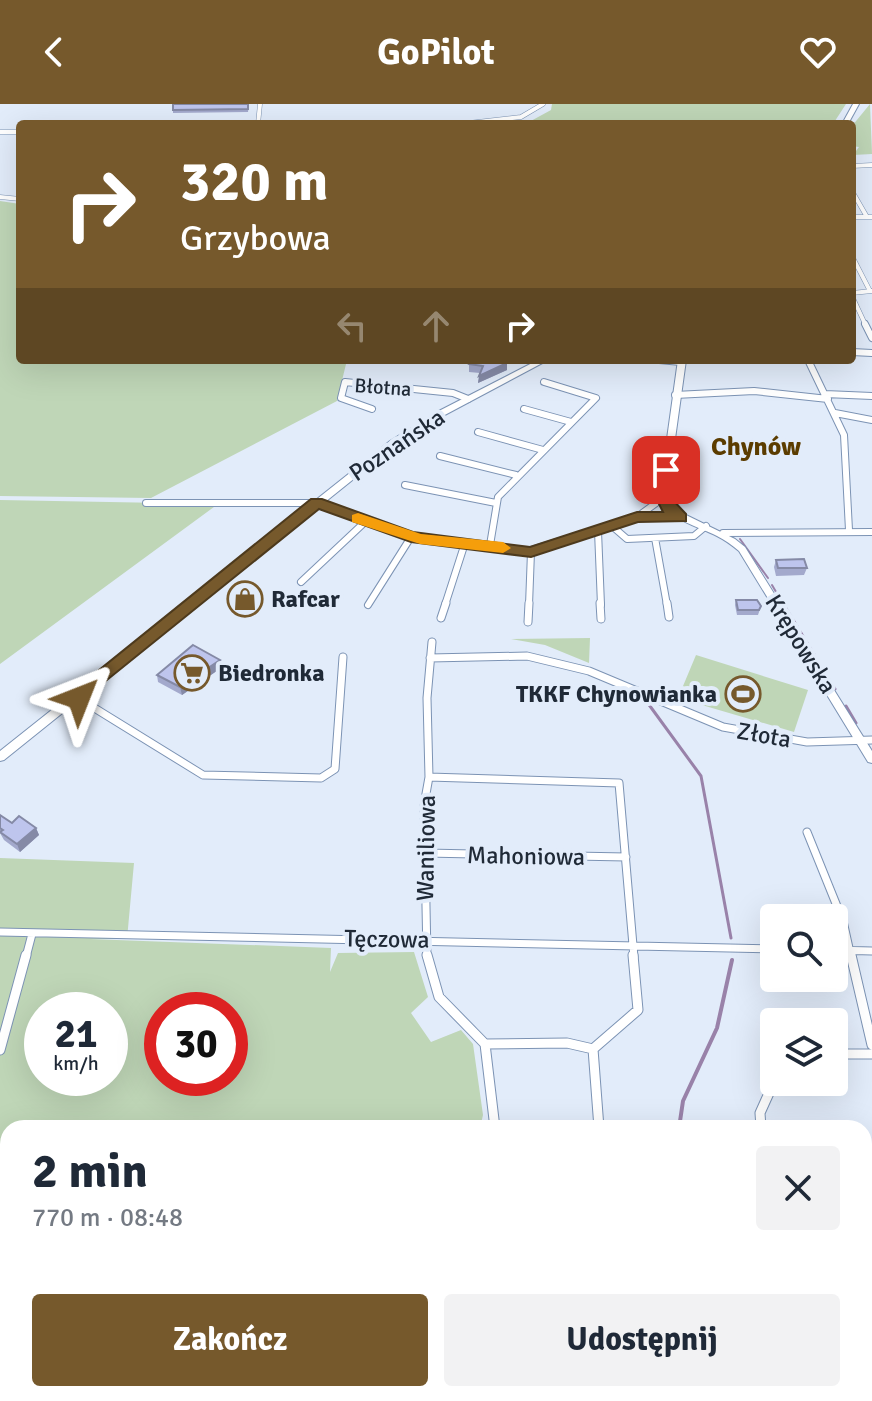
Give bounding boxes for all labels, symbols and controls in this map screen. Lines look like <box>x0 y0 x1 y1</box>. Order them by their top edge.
icon: back <box>32 30 76 74</box>
text: GoPilot <box>377 30 495 75</box>
icon: heart <box>796 30 840 74</box>
text: 320 m <box>180 147 328 216</box>
icon: right <box>48 152 152 256</box>
text: Grzybowa <box>180 216 331 261</box>
icon: left <box>330 304 374 348</box>
icon: ahead <box>414 304 458 348</box>
icon: right <box>498 304 542 348</box>
street label: Błotna <box>354 373 412 402</box>
street label: Poznańska <box>343 402 451 488</box>
district label: Chynów <box>711 431 801 463</box>
pin <box>632 436 700 504</box>
icon: arrive <box>644 448 688 492</box>
shop icon: Rafcar <box>226 580 264 618</box>
place label: Rafcar <box>271 584 340 614</box>
street label: Krępowska <box>759 589 843 699</box>
supermarket icon: Biedronka <box>173 654 211 692</box>
position arrow <box>37 656 121 740</box>
place label: Biedronka <box>218 658 324 688</box>
sports icon: TKKF Chynowianka <box>724 675 762 713</box>
place label: TKKF Chynowianka <box>516 679 717 709</box>
street label: Złota <box>735 716 793 754</box>
street label: Waniliowa <box>410 795 442 901</box>
street label: Mahoniowa <box>467 840 585 872</box>
map controls <box>760 904 848 1096</box>
button: search <box>760 904 848 992</box>
street label: Tęczowa <box>344 923 430 955</box>
speed limit sign: 30 <box>144 992 248 1096</box>
button: layers <box>760 1008 848 1096</box>
text: 21 <box>54 1009 98 1059</box>
text: km/h <box>53 1051 99 1076</box>
text: 2 min <box>32 1142 148 1201</box>
button: close <box>756 1146 840 1230</box>
text: 770 m · 08:48 <box>32 1202 183 1234</box>
button: Zakończ <box>32 1294 428 1386</box>
button: Udostępnij <box>444 1294 840 1386</box>

